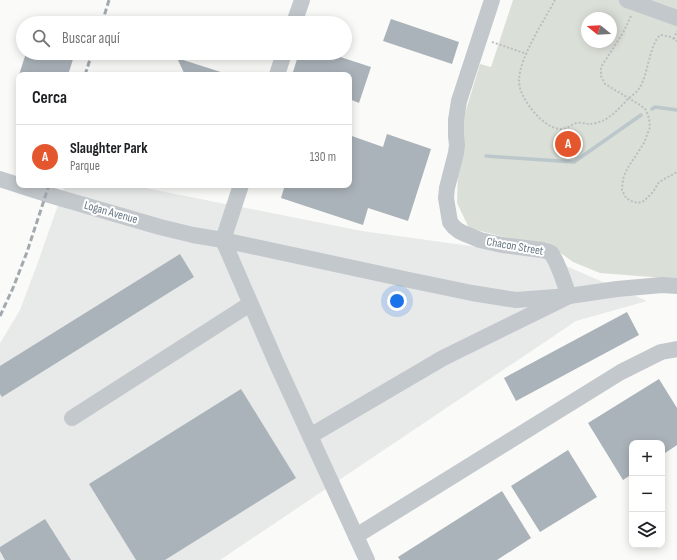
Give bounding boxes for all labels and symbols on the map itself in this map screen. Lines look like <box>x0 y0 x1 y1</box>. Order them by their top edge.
north arrow <box>581 12 617 48</box>
pin: A <box>555 129 581 159</box>
street label: Logan Avenue <box>82 198 139 227</box>
street label: Chacon Street <box>485 234 545 259</box>
your location <box>387 291 407 311</box>

